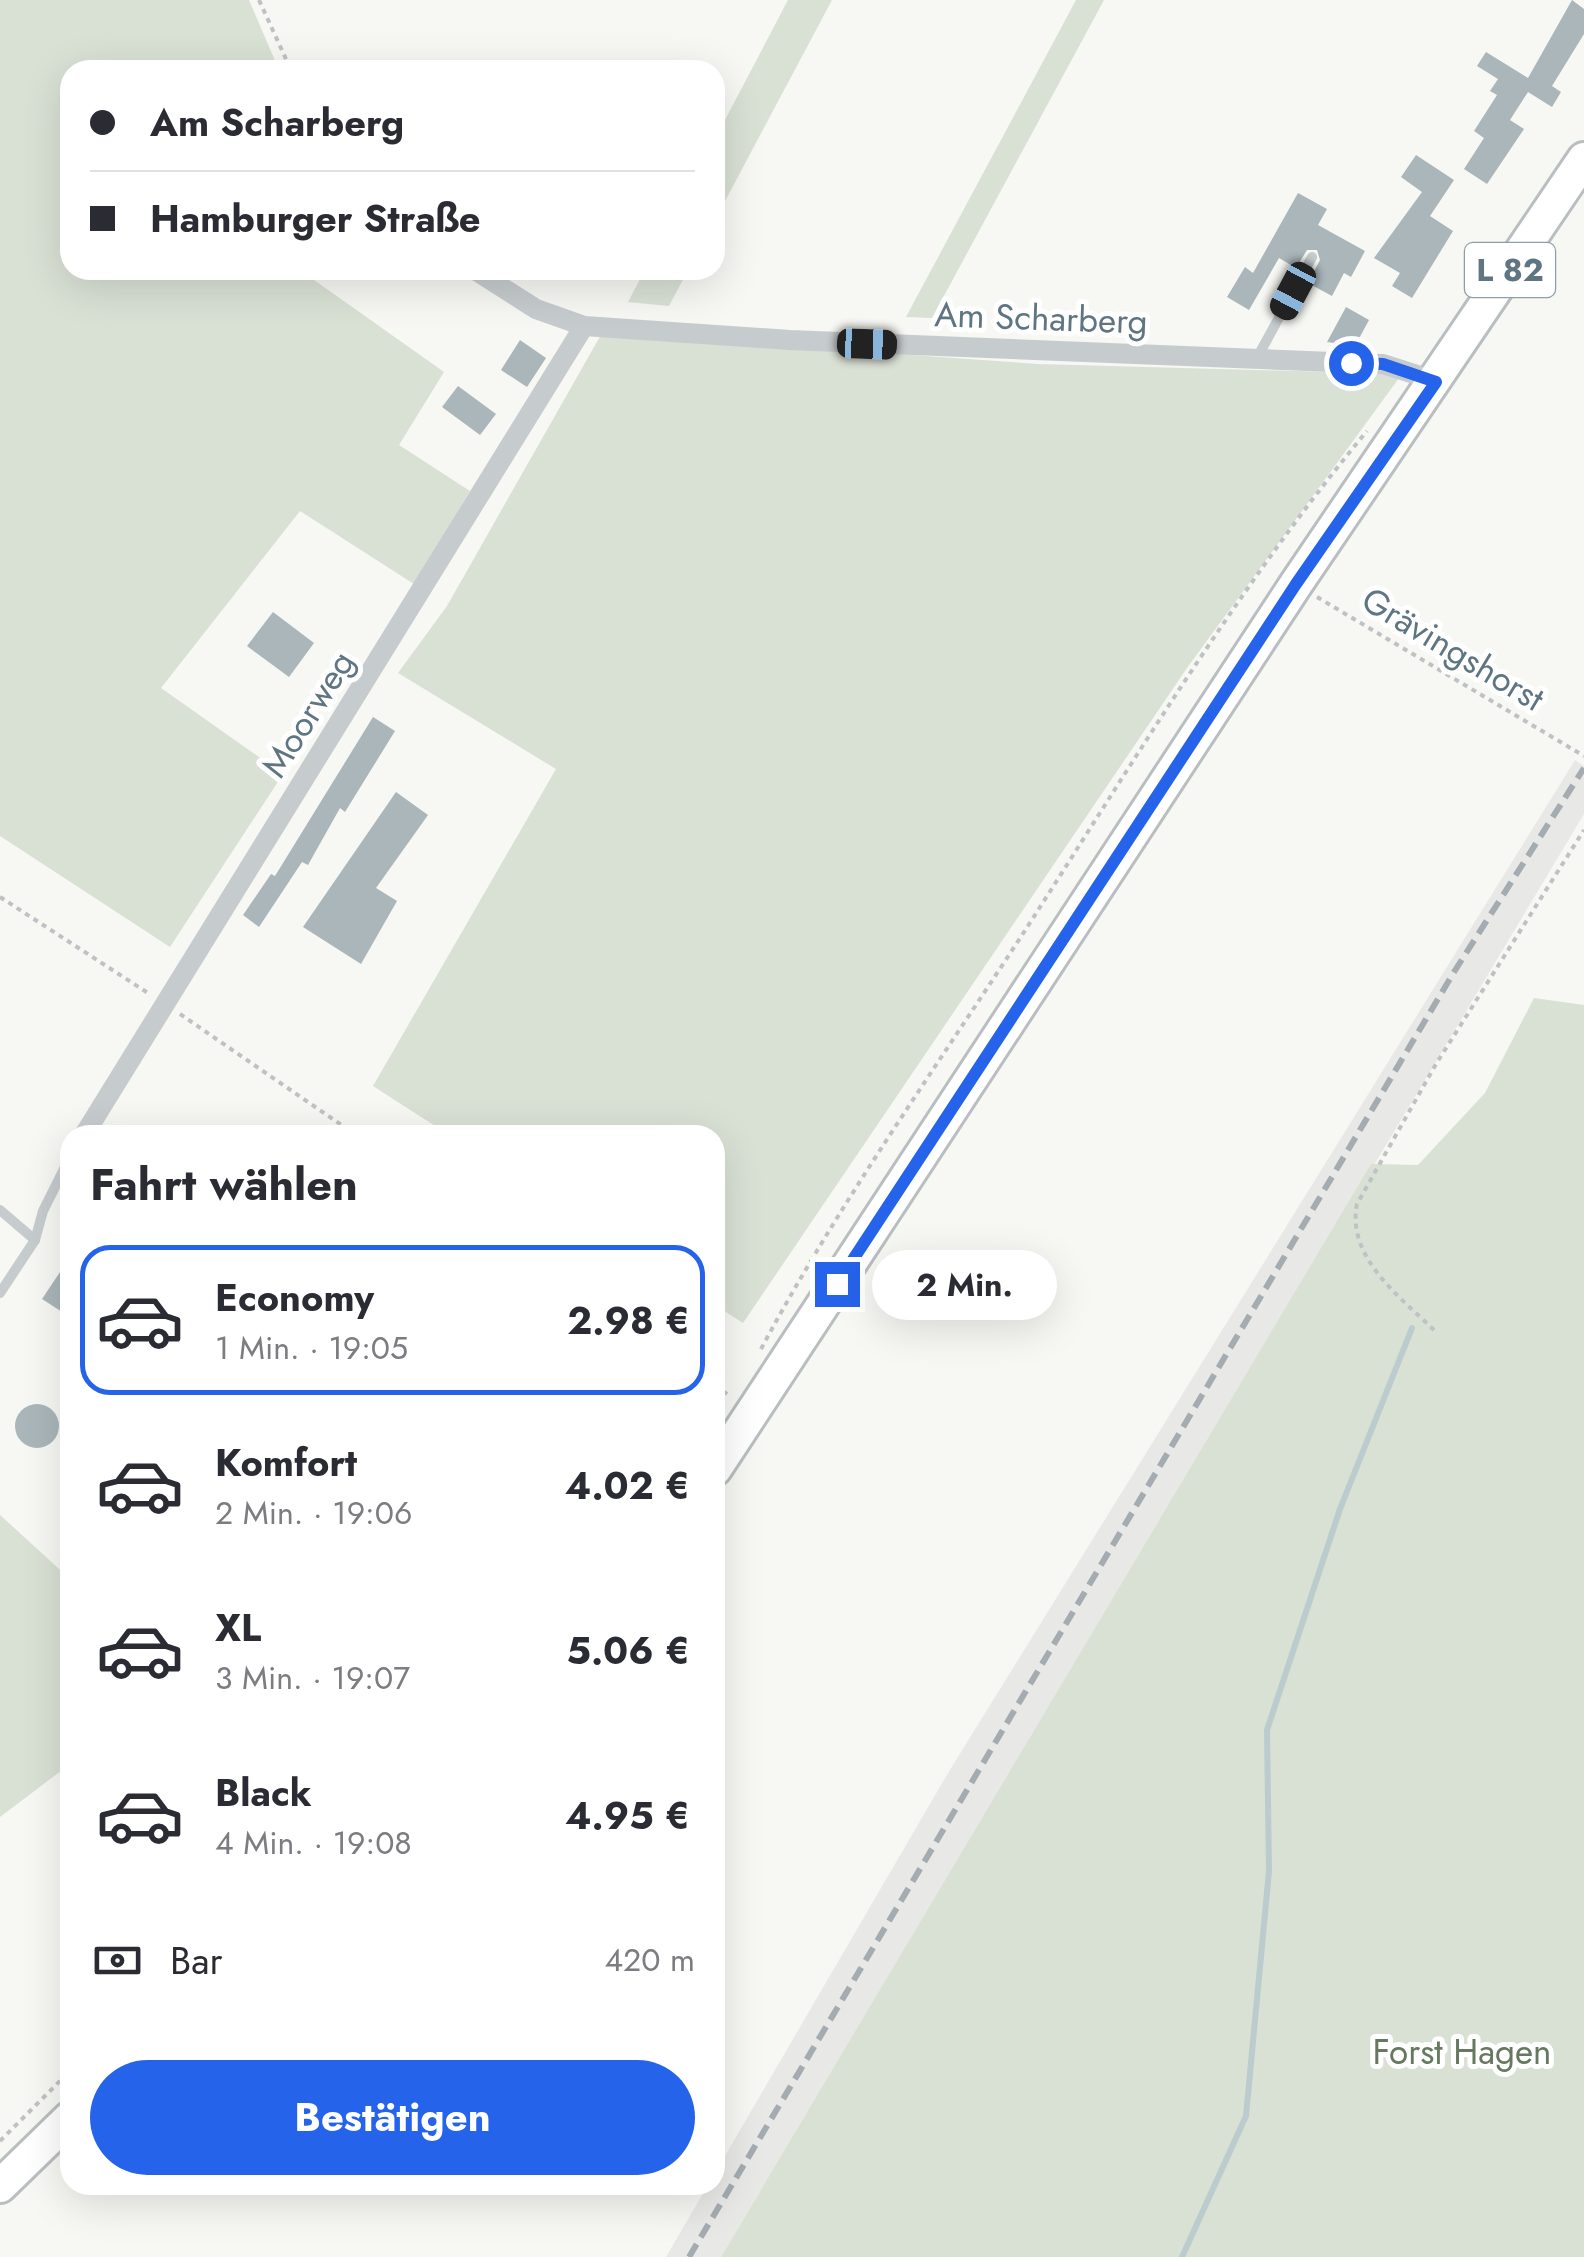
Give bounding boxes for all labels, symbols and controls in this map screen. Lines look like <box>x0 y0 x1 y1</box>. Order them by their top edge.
text: Am Scharberg <box>150 95 404 150</box>
text: Hamburger Straße <box>150 191 480 246</box>
road number: L 82 <box>1465 243 1555 297</box>
car <box>1266 257 1320 325</box>
street label: Am Scharberg <box>933 289 1149 347</box>
car <box>836 328 898 360</box>
route start <box>1329 341 1374 386</box>
street label: Grävingshorst <box>1352 575 1554 723</box>
street label: Moorweg <box>249 641 367 787</box>
text: Fahrt wählen <box>90 1152 358 1217</box>
callout: 2 Min. <box>872 1249 1057 1319</box>
route end <box>815 1262 860 1307</box>
text: 2 Min. <box>916 1262 1013 1308</box>
text: Economy <box>215 1270 374 1325</box>
icon: car <box>95 1275 185 1365</box>
text: 2.98 € <box>567 1293 690 1348</box>
text: 1 Min. · 19:05 <box>215 1325 408 1371</box>
text: Komfort <box>215 1435 357 1490</box>
icon: car <box>95 1440 185 1530</box>
text: 4.02 € <box>565 1458 690 1513</box>
text: 2 Min. · 19:06 <box>215 1490 412 1536</box>
text: XL <box>215 1600 261 1655</box>
icon: car <box>95 1605 185 1695</box>
text: 5.06 € <box>566 1623 690 1678</box>
text: 3 Min. · 19:07 <box>215 1655 410 1701</box>
text: Black <box>215 1765 312 1820</box>
icon: car <box>95 1770 185 1860</box>
text: 4.95 € <box>565 1788 690 1843</box>
text: 4 Min. · 19:08 <box>215 1820 412 1866</box>
icon: cash <box>90 1933 145 1988</box>
text: Bar <box>170 1933 223 1988</box>
text: 420 m <box>604 1937 695 1983</box>
park label: Forst Hagen <box>1373 2027 1551 2077</box>
button: Bestätigen <box>90 2060 695 2175</box>

